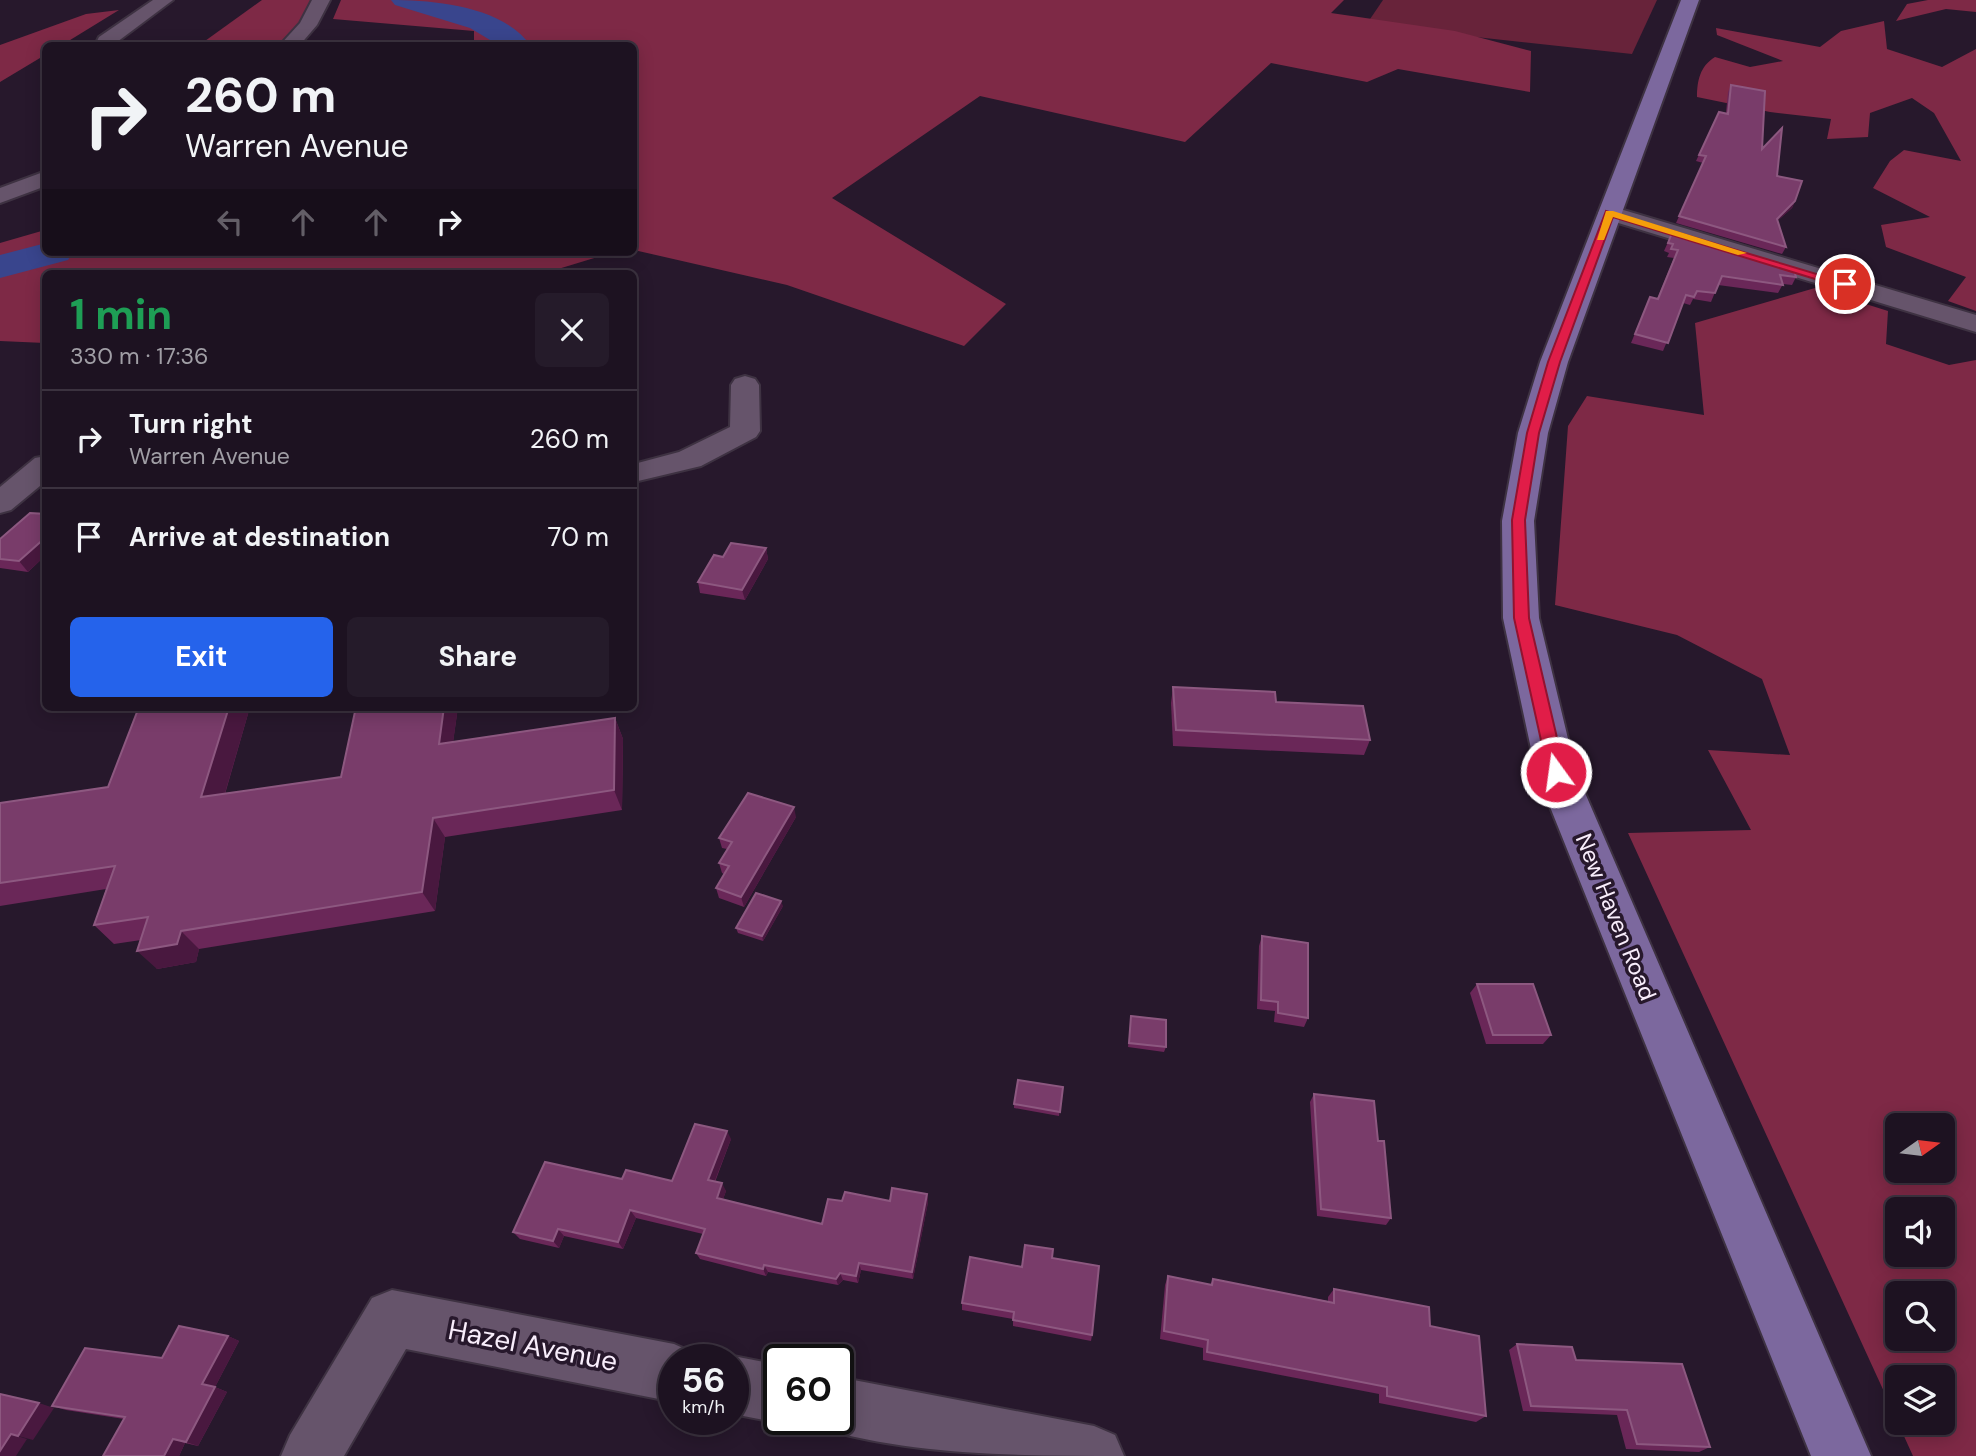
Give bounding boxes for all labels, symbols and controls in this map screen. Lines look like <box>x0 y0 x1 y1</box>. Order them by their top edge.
text: 260 m <box>185 63 336 127</box>
icon: right <box>70 70 161 161</box>
text: Warren Avenue <box>185 125 409 167</box>
icon: left <box>211 203 249 241</box>
icon: ahead <box>284 203 322 241</box>
icon: ahead <box>357 203 395 241</box>
icon: right <box>430 203 468 241</box>
pin <box>1815 254 1875 314</box>
icon: arrive <box>1826 265 1864 303</box>
text: 1 min <box>70 287 172 342</box>
button: close <box>535 293 609 367</box>
text: 330 m · 17:36 <box>70 341 208 371</box>
text: Turn right <box>129 407 253 441</box>
icon: right <box>70 420 108 458</box>
text: 260 m <box>530 422 609 456</box>
text: Warren Avenue <box>129 441 290 471</box>
icon: arrive <box>70 518 108 556</box>
text: Arrive at destination <box>129 520 390 554</box>
text: 70 m <box>548 520 609 554</box>
button: Exit <box>70 617 333 697</box>
button: Share <box>347 617 609 697</box>
position arrow <box>1519 735 1593 809</box>
street label: New Haven Road <box>1569 829 1663 1005</box>
north arrow <box>1885 1113 1955 1183</box>
map controls <box>1885 1113 1955 1435</box>
button: sound <box>1885 1197 1955 1267</box>
button: search <box>1885 1281 1955 1351</box>
street label: Hazel Avenue <box>445 1311 621 1380</box>
speed limit sign: 60 <box>763 1344 854 1435</box>
text: 56 <box>682 1357 725 1403</box>
button: layers <box>1885 1365 1955 1435</box>
text: km/h <box>682 1395 725 1419</box>

